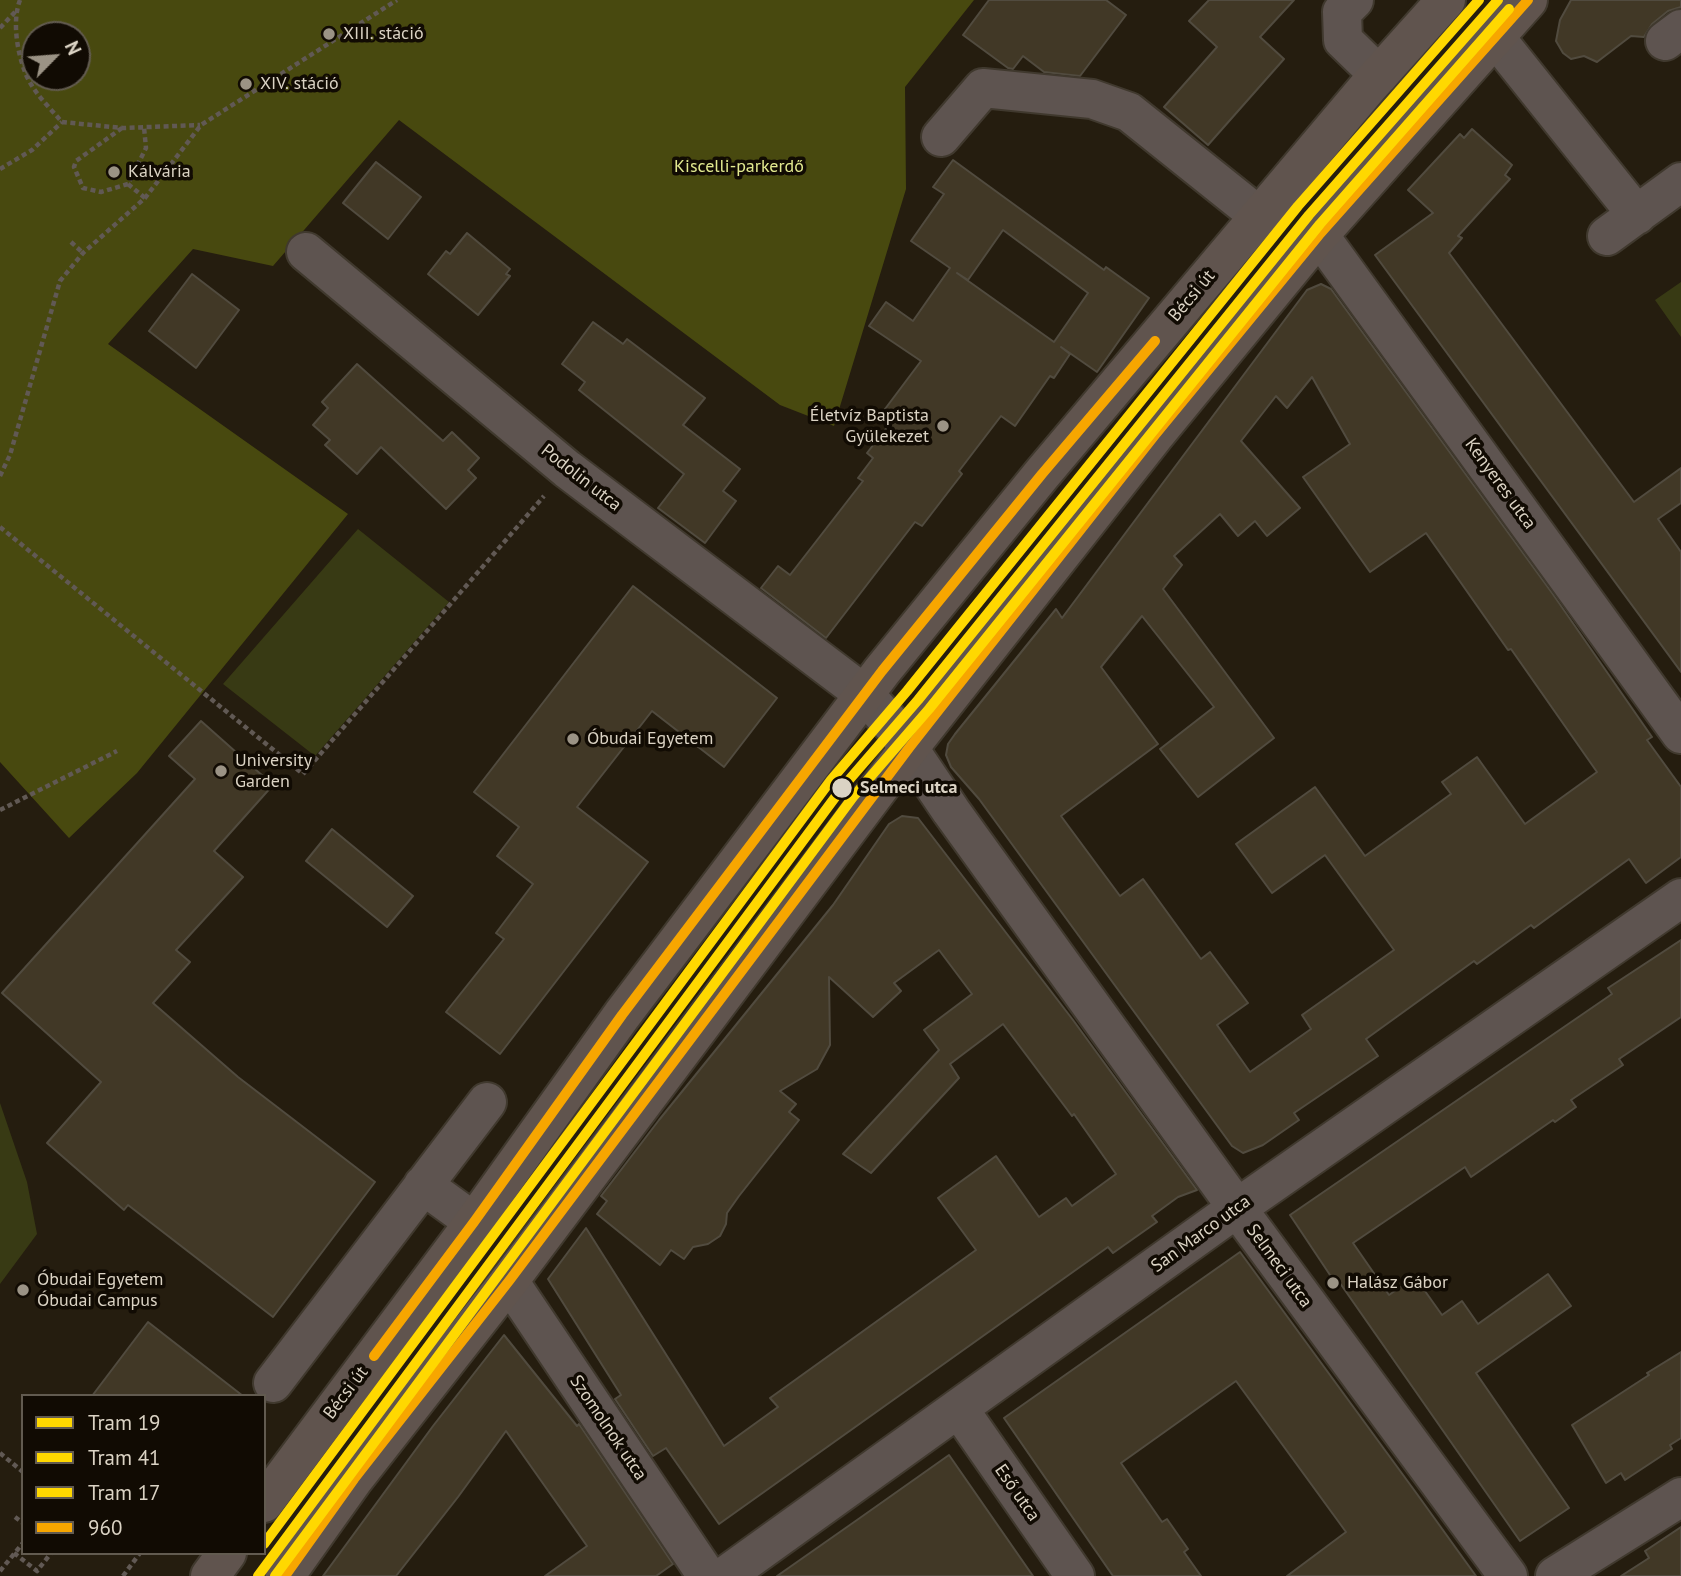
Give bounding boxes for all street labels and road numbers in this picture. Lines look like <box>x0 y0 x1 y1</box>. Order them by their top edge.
street label: Bécsi út <box>1164 266 1220 326</box>
street label: Kenyeres utca <box>1460 434 1540 534</box>
street label: Podolin utca <box>537 440 625 516</box>
street label: San Marco utca <box>1147 1191 1255 1277</box>
street label: Selmeci utca <box>1241 1220 1317 1312</box>
street label: Bécsi út <box>319 1362 373 1424</box>
street label: Szomolnok utca <box>565 1371 651 1485</box>
street label: Eső utca <box>990 1460 1044 1526</box>

